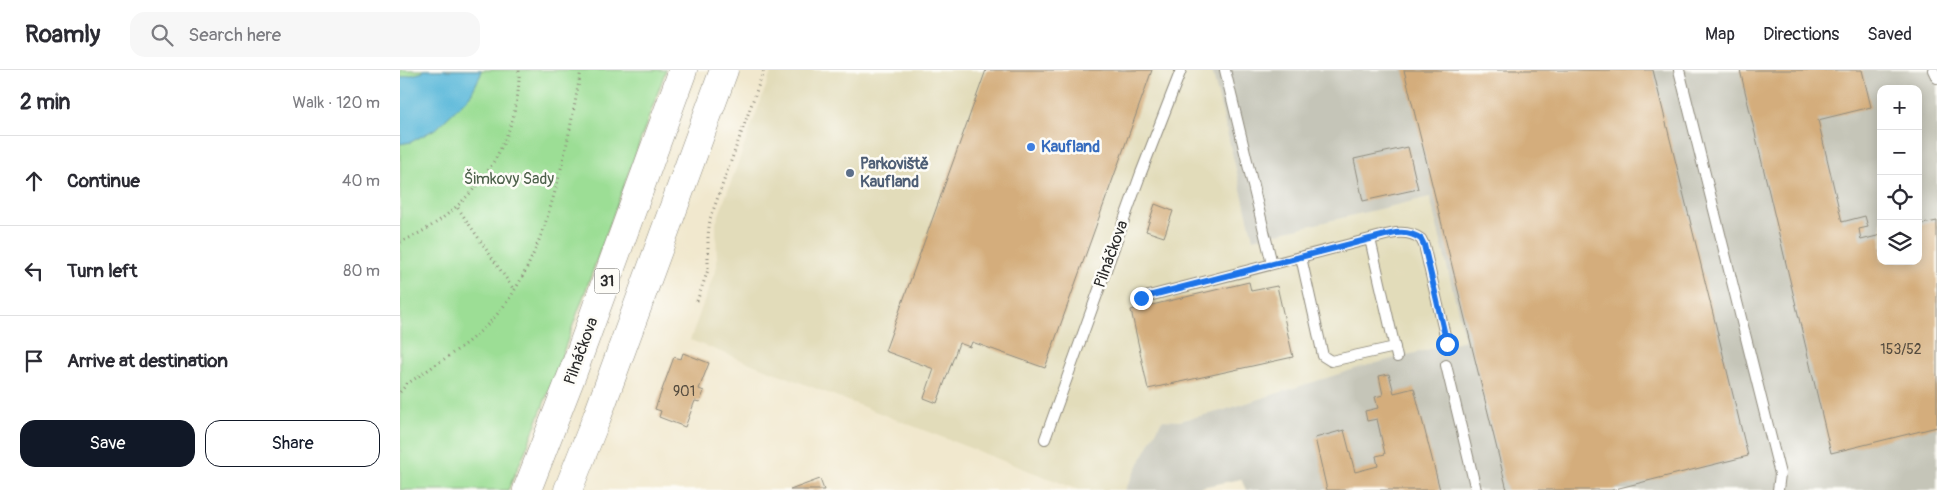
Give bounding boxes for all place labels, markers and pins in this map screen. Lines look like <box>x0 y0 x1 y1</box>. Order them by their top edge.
place label: Kaufland <box>1041 137 1100 157</box>
marker: Kaufland <box>1025 141 1037 153</box>
place label: Parkoviště Kaufland <box>860 154 929 192</box>
marker: Parkoviště Kaufland <box>844 167 856 179</box>

